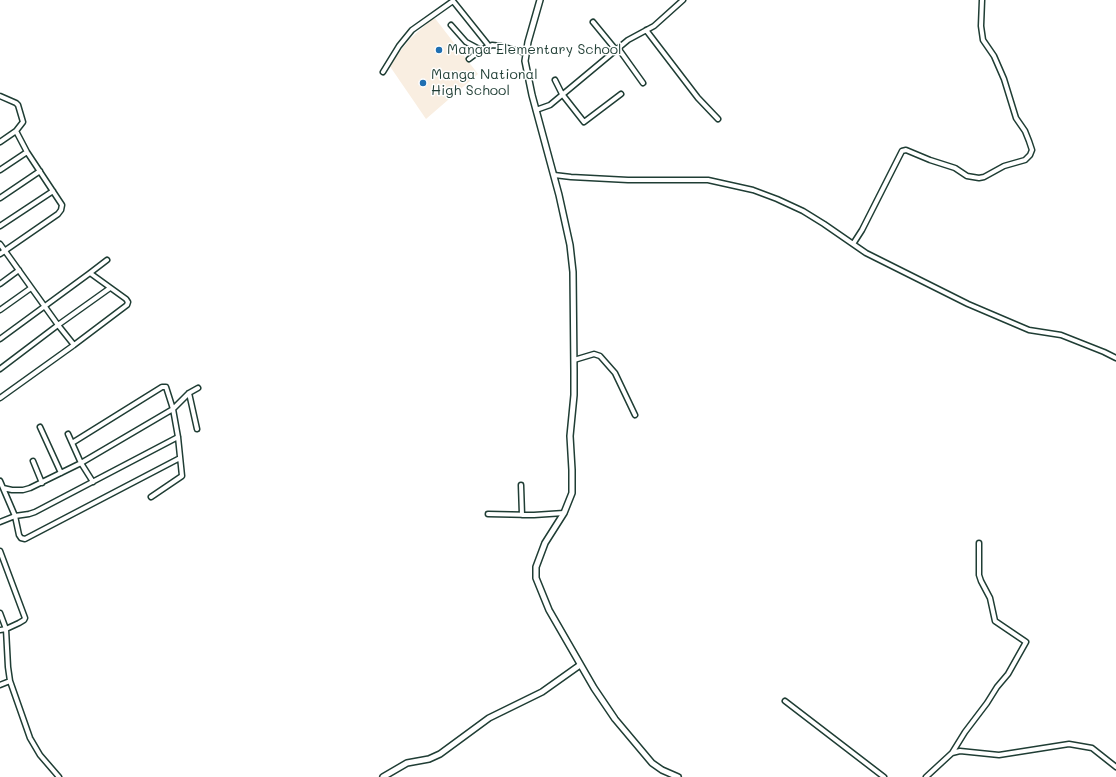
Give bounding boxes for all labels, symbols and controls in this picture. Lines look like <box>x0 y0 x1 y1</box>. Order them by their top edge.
place label: Manga Elementary School <box>447 42 622 58</box>
marker: Manga Elementary School <box>434 45 444 55</box>
place label: Manga National High School <box>431 67 538 100</box>
marker: Manga National High School <box>418 78 428 88</box>

